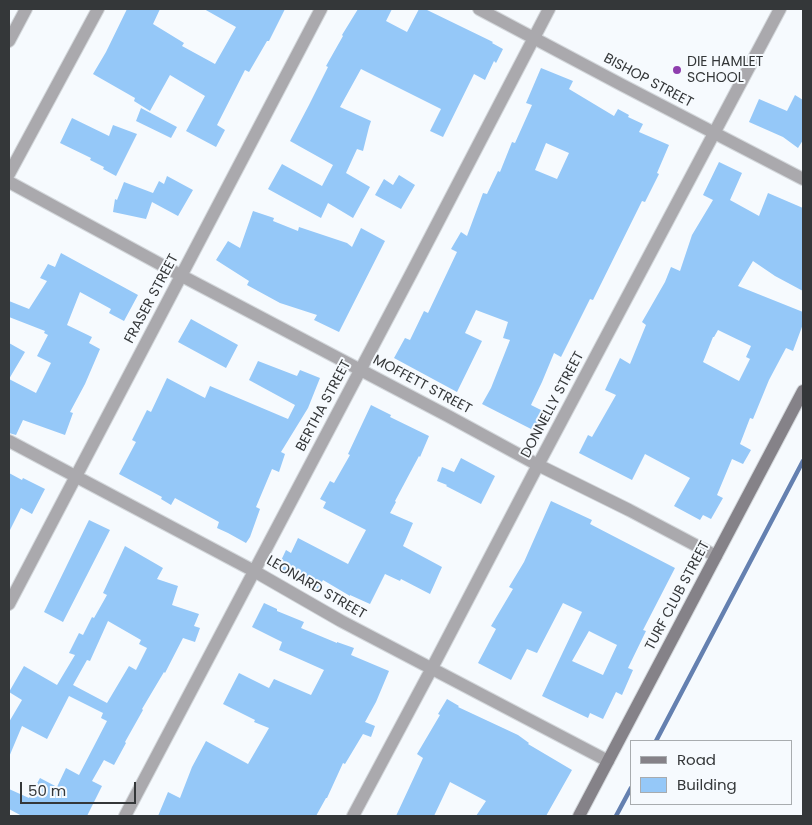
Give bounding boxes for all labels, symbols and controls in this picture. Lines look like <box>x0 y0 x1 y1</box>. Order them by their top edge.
street label: BISHOP STREET <box>600 50 696 112</box>
place label: DIE HAMLET SCHOOL <box>687 54 763 86</box>
marker: DIE HAMLET SCHOOL <box>671 64 683 76</box>
street label: FRASER STREET <box>121 251 183 347</box>
street label: DONNELLY STREET <box>518 349 588 461</box>
street label: MOFFETT STREET <box>370 352 474 418</box>
street label: BERTHA STREET <box>293 357 355 455</box>
street label: TURF CLUB STREET <box>642 539 714 653</box>
street label: LEONARD STREET <box>263 553 369 623</box>
legend <box>630 740 792 805</box>
text: Road <box>677 749 716 770</box>
scale bar <box>22 772 139 804</box>
text: Building <box>677 774 737 795</box>
text: 50 m <box>28 780 66 801</box>

